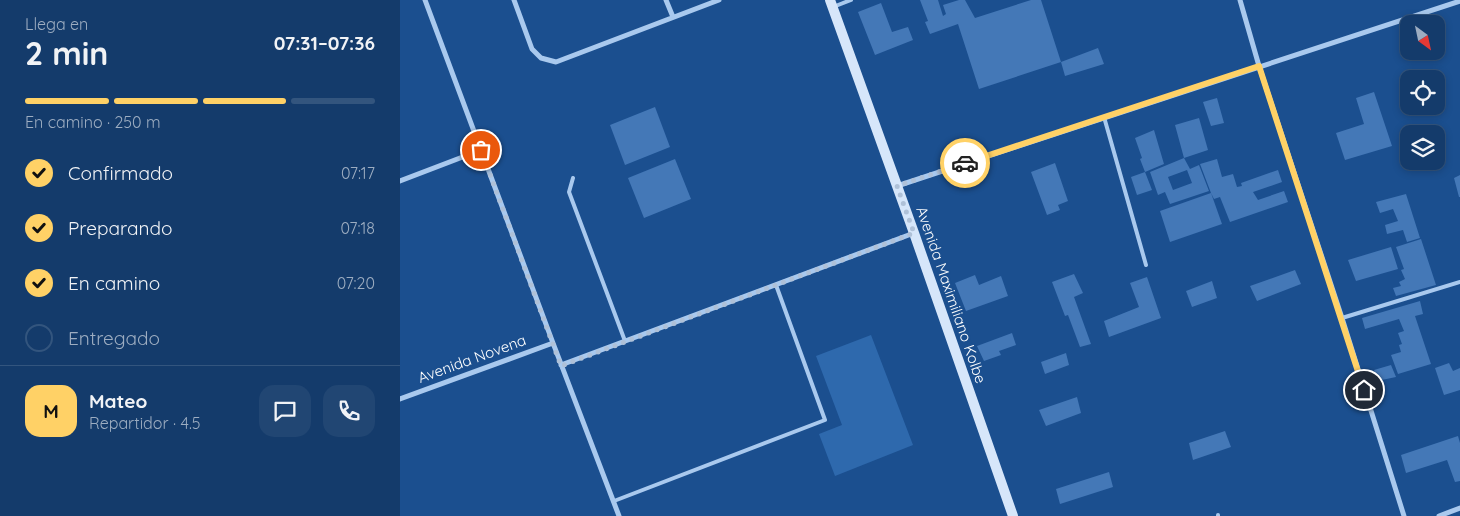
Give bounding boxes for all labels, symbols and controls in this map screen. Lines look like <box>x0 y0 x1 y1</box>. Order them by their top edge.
text: Llega en <box>25 14 88 34</box>
north arrow <box>1400 15 1445 60</box>
map controls <box>1400 15 1445 170</box>
text: 07:31–07:36 <box>274 31 375 55</box>
text: 2 min <box>25 33 108 73</box>
button: locate <box>1400 70 1445 115</box>
text: En camino · 250 m <box>25 112 161 132</box>
button: layers <box>1400 125 1445 170</box>
pin <box>460 129 502 171</box>
icon: bag <box>467 136 495 164</box>
courier <box>940 138 990 188</box>
icon: car <box>951 149 979 177</box>
icon: check <box>25 159 53 187</box>
text: Confirmado <box>68 161 173 185</box>
text: 07:17 <box>341 163 375 183</box>
street label: Avenida Maximiliano Kolbe <box>912 204 991 386</box>
icon: check <box>25 214 53 242</box>
text: Preparando <box>68 216 173 240</box>
text: 07:18 <box>341 218 375 238</box>
icon: check <box>25 269 53 297</box>
text: En camino <box>68 271 160 295</box>
text: 07:20 <box>337 273 375 293</box>
text: Entregado <box>68 326 160 350</box>
street label: Avenida Novena <box>415 330 529 387</box>
pin <box>1343 369 1385 411</box>
icon: home <box>1350 376 1378 404</box>
button: chat <box>259 385 311 437</box>
button: phone <box>323 385 375 437</box>
text: Mateo <box>89 389 147 413</box>
text: M <box>43 399 59 423</box>
text: Repartidor · 4.5 <box>89 413 201 433</box>

